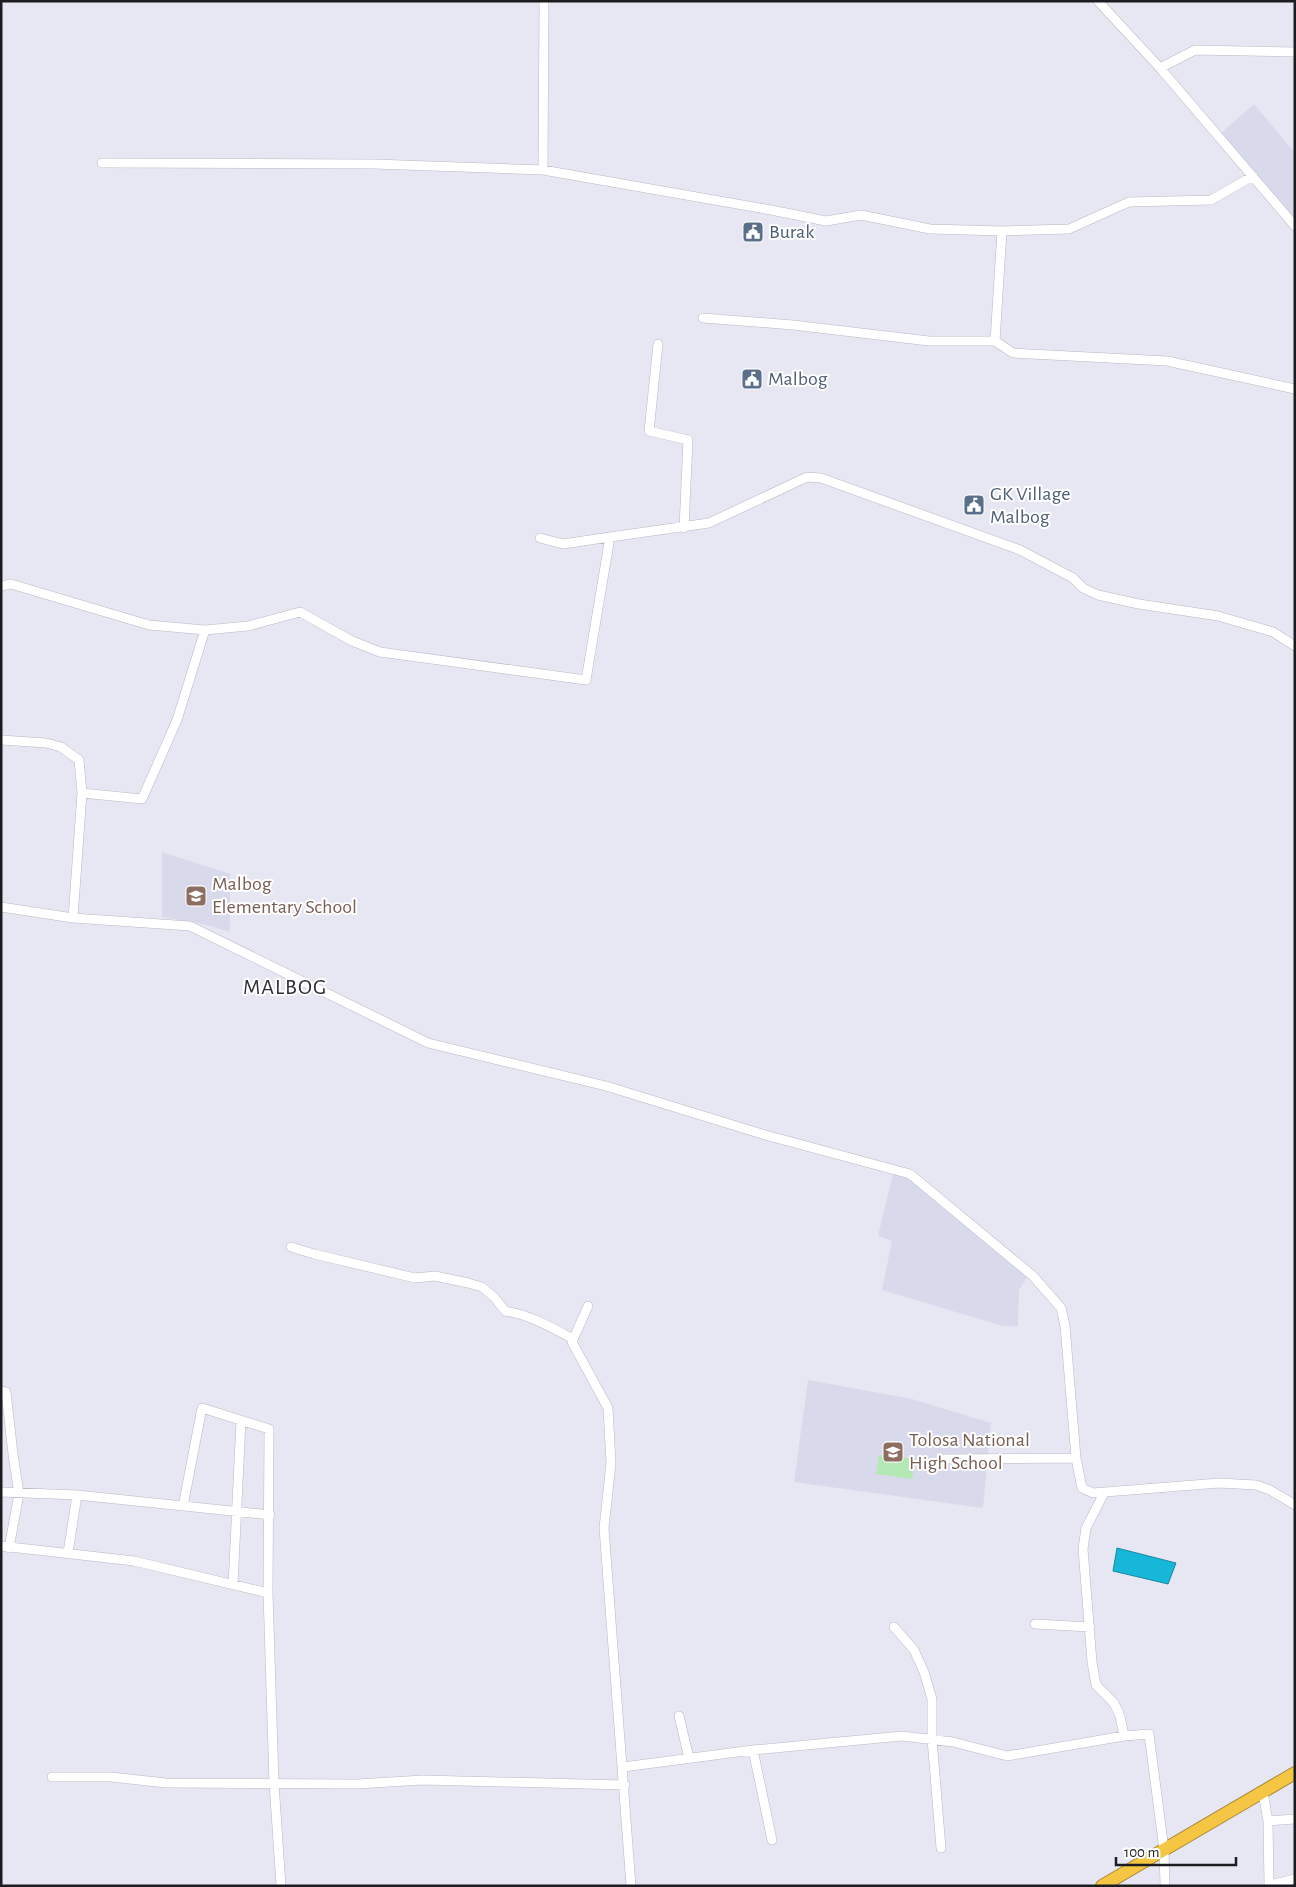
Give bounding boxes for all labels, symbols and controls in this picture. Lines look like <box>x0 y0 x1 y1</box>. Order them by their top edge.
public building icon: Burak <box>741 220 765 244</box>
place label: Burak <box>769 222 814 242</box>
public building icon: Malbog <box>740 367 764 391</box>
place label: Malbog <box>768 369 828 389</box>
place label: GK Village Malbog <box>990 484 1070 527</box>
public building icon: GK Village Malbog <box>962 493 986 517</box>
place label: Malbog Elementary School <box>212 874 357 917</box>
school or university icon: Malbog Elementary School <box>184 884 208 908</box>
district label: MALBOG <box>243 976 327 998</box>
place label: Tolosa National High School <box>909 1430 1030 1473</box>
school or university icon: Tolosa National High School <box>881 1440 905 1464</box>
scale bar <box>1116 1834 1236 1866</box>
text: 100 m <box>1124 1845 1159 1860</box>

